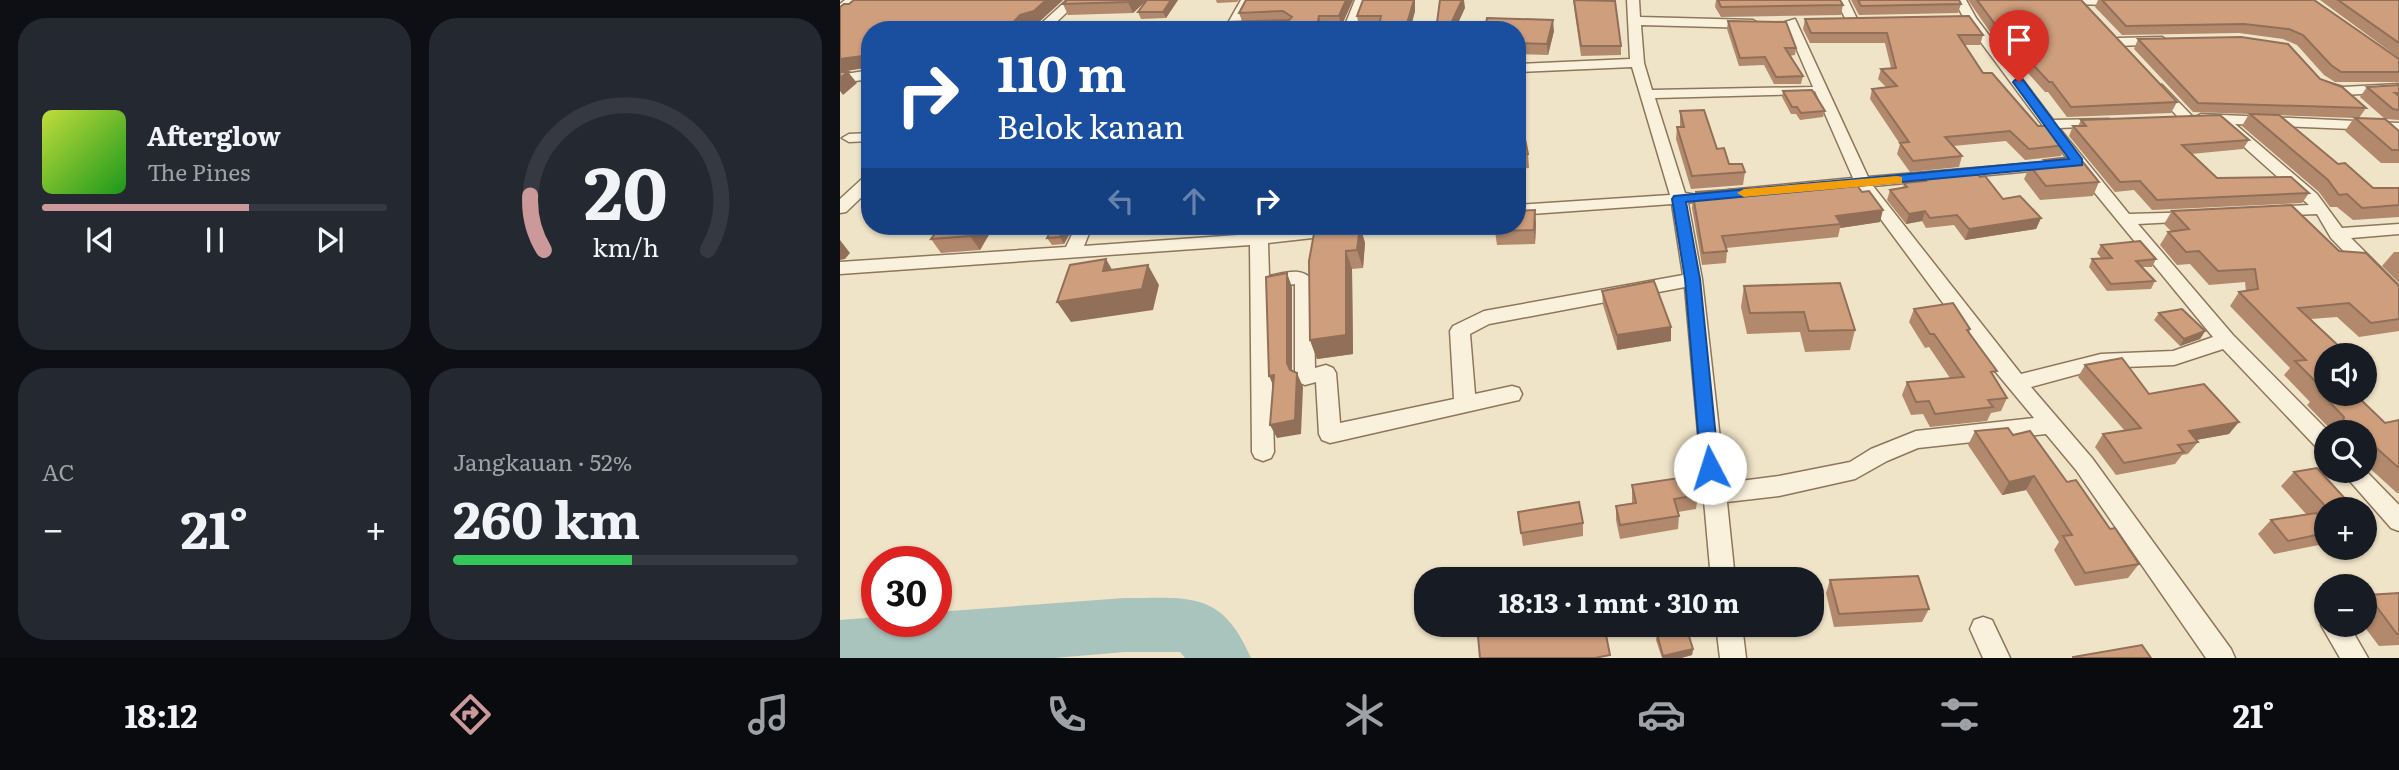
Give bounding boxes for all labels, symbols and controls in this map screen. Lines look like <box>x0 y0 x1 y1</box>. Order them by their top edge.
pin <box>1989 10 2049 82</box>
icon: arrive <box>2000 21 2038 59</box>
text: 110 m <box>997 34 1126 107</box>
icon: right <box>882 49 973 140</box>
text: Belok kanan <box>997 101 1185 149</box>
text: Afterglow <box>147 115 281 154</box>
text: 20 <box>584 135 667 243</box>
text: The Pines <box>147 154 250 188</box>
icon: left <box>1102 182 1140 220</box>
icon: ahead <box>1175 182 1213 220</box>
icon: right <box>1248 182 1286 220</box>
icon: previous <box>81 221 119 259</box>
icon: pause <box>196 221 234 259</box>
icon: next <box>311 221 349 259</box>
text: km/h <box>592 228 659 265</box>
map controls <box>2314 343 2377 637</box>
button: sound <box>2314 343 2377 406</box>
button: search <box>2314 420 2377 483</box>
position arrow <box>1673 431 1747 505</box>
text: Jangkauan · 52% <box>453 444 632 478</box>
text: AC <box>42 454 75 488</box>
text: 260 km <box>453 478 640 555</box>
text: 21° <box>181 488 248 565</box>
button: + <box>2314 497 2377 560</box>
text: − <box>42 498 64 555</box>
text: + <box>365 498 387 555</box>
speed limit sign: 30 <box>861 546 952 637</box>
button: − <box>2314 574 2377 637</box>
text: 18:13 · 1 mnt · 310 m <box>1499 582 1739 621</box>
text: 18:12 <box>124 690 197 738</box>
icon: directions <box>446 690 495 739</box>
icon: music <box>744 690 793 739</box>
icon: phone <box>1042 690 1091 739</box>
icon: climate <box>1340 690 1389 739</box>
icon: car <box>1637 690 1686 739</box>
icon: filters <box>1935 690 1984 739</box>
text: 21° <box>2233 690 2275 738</box>

